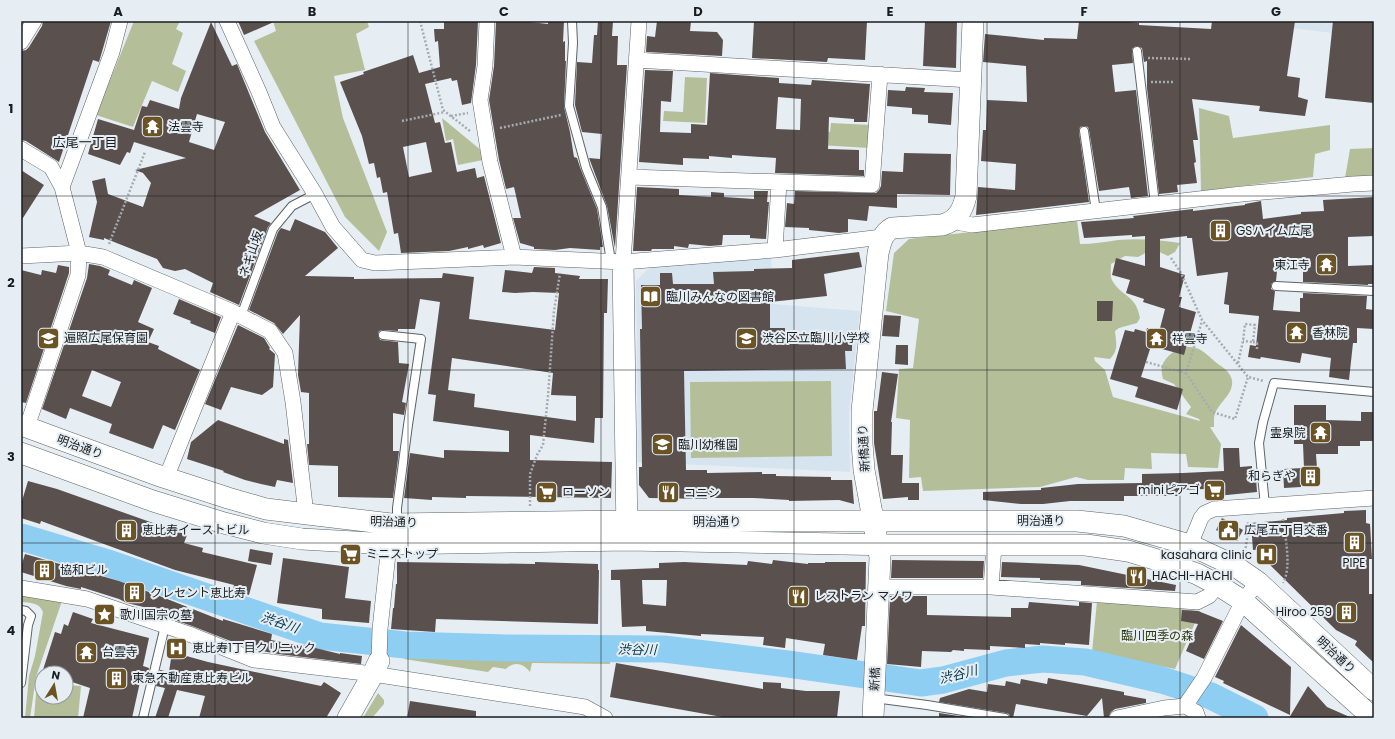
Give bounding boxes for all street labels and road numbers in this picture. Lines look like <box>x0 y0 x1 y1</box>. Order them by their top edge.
street label: ネギ山坂 <box>234 228 267 279</box>
street label: 新橋通り <box>854 424 873 472</box>
street label: 明治通り <box>55 430 106 463</box>
street label: 明治通り <box>370 512 418 531</box>
street label: 明治通り <box>1017 512 1065 529</box>
street label: 明治通り <box>693 513 741 530</box>
street label: 明治通り <box>1313 632 1360 677</box>
street label: 新橋 <box>866 667 883 691</box>

